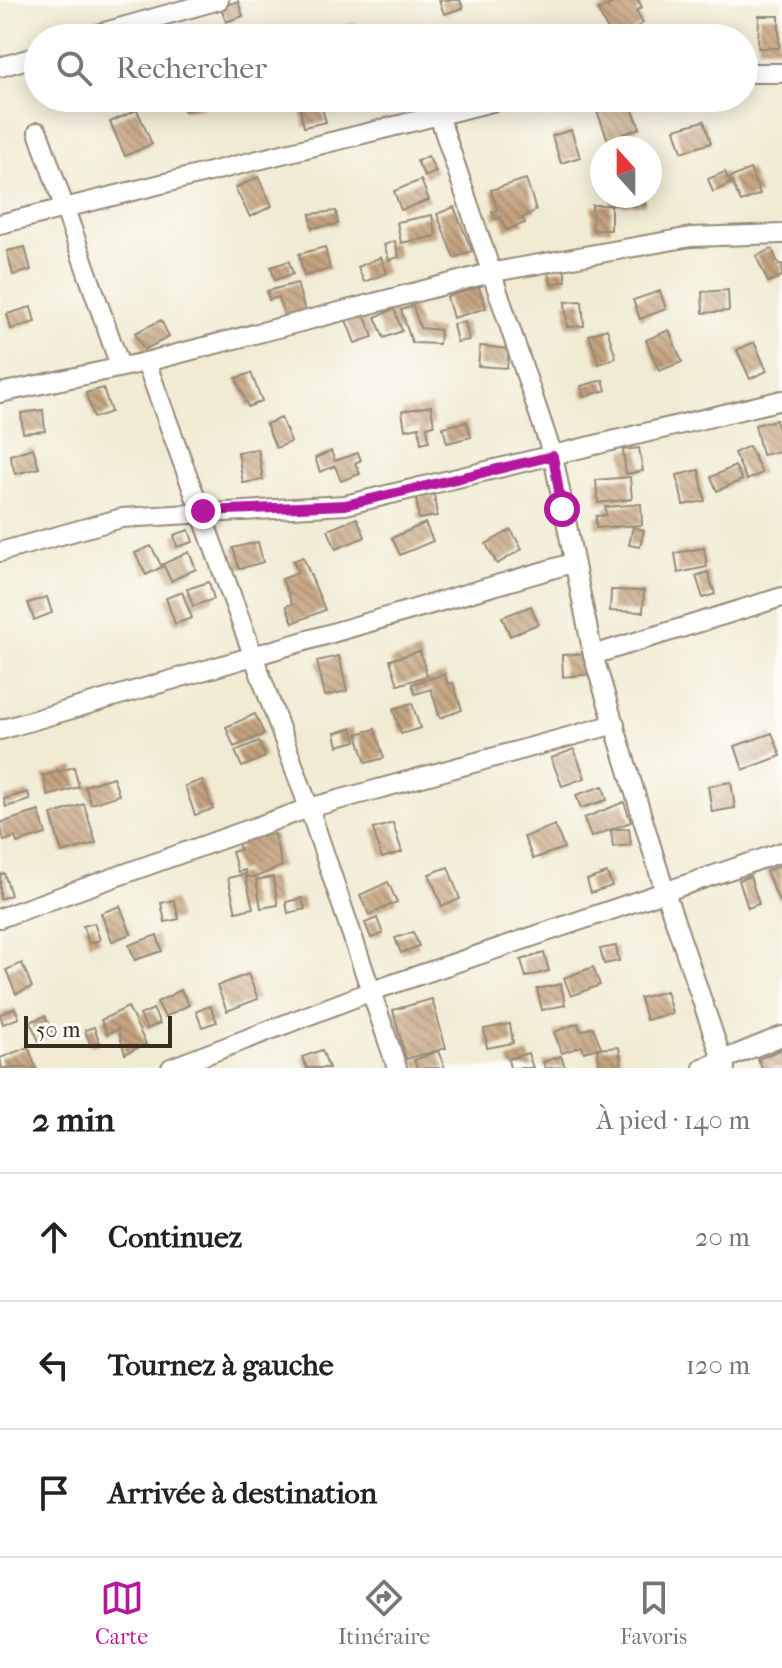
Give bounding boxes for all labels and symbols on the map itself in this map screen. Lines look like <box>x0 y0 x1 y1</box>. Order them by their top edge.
north arrow <box>590 136 662 208</box>
route start <box>544 491 580 527</box>
route end <box>185 493 221 529</box>
scale bar <box>24 1012 172 1048</box>

